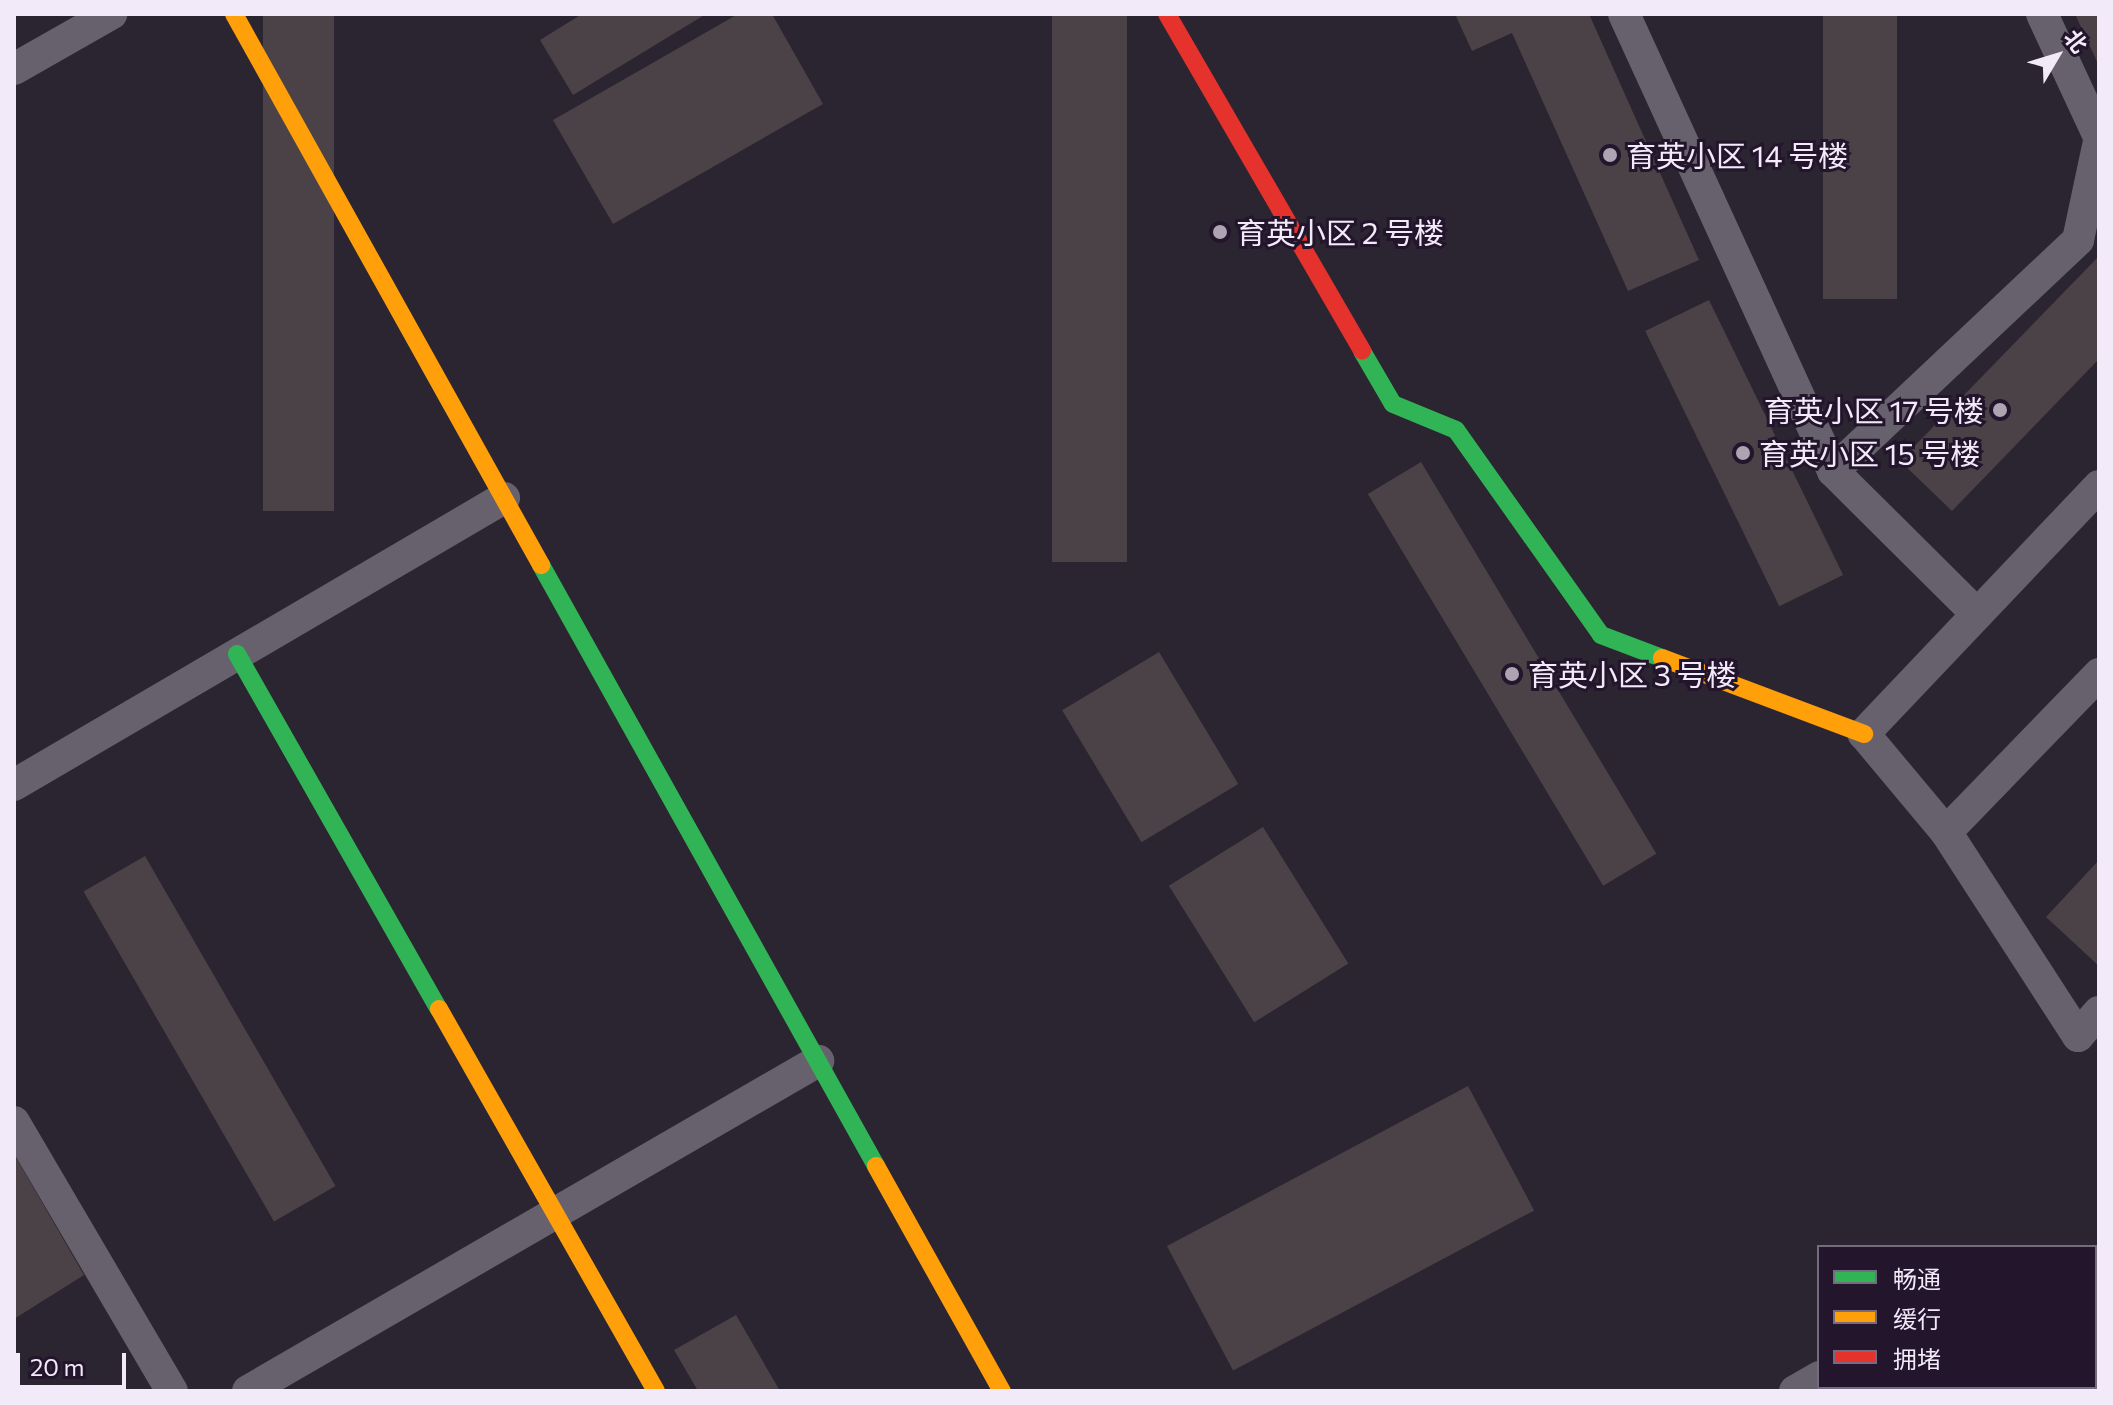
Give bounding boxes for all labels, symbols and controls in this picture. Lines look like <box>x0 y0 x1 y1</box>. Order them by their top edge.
north arrow <box>2017 16 2097 96</box>
text: 北 <box>2059 24 2094 58</box>
place label: 育英小区 14 号楼 <box>1626 137 1848 173</box>
marker: 育英小区 14 号楼 <box>1601 146 1619 164</box>
place label: 育英小区 2 号楼 <box>1236 214 1444 250</box>
marker: 育英小区 2 号楼 <box>1211 223 1229 241</box>
place label: 育英小区 17 号楼 <box>1764 392 1984 428</box>
marker: 育英小区 17 号楼 <box>1991 401 2009 419</box>
place label: 育英小区 15 号楼 <box>1759 435 1981 471</box>
marker: 育英小区 15 号楼 <box>1734 444 1752 462</box>
place label: 育英小区 3 号楼 <box>1528 656 1737 692</box>
marker: 育英小区 3 号楼 <box>1503 665 1521 683</box>
legend <box>1817 1245 2097 1389</box>
text: 畅通 <box>1893 1264 1941 1293</box>
text: 缓行 <box>1893 1304 1941 1333</box>
scale bar <box>20 1337 130 1387</box>
text: 拥堵 <box>1893 1344 1941 1373</box>
text: 20 m <box>30 1352 84 1381</box>

